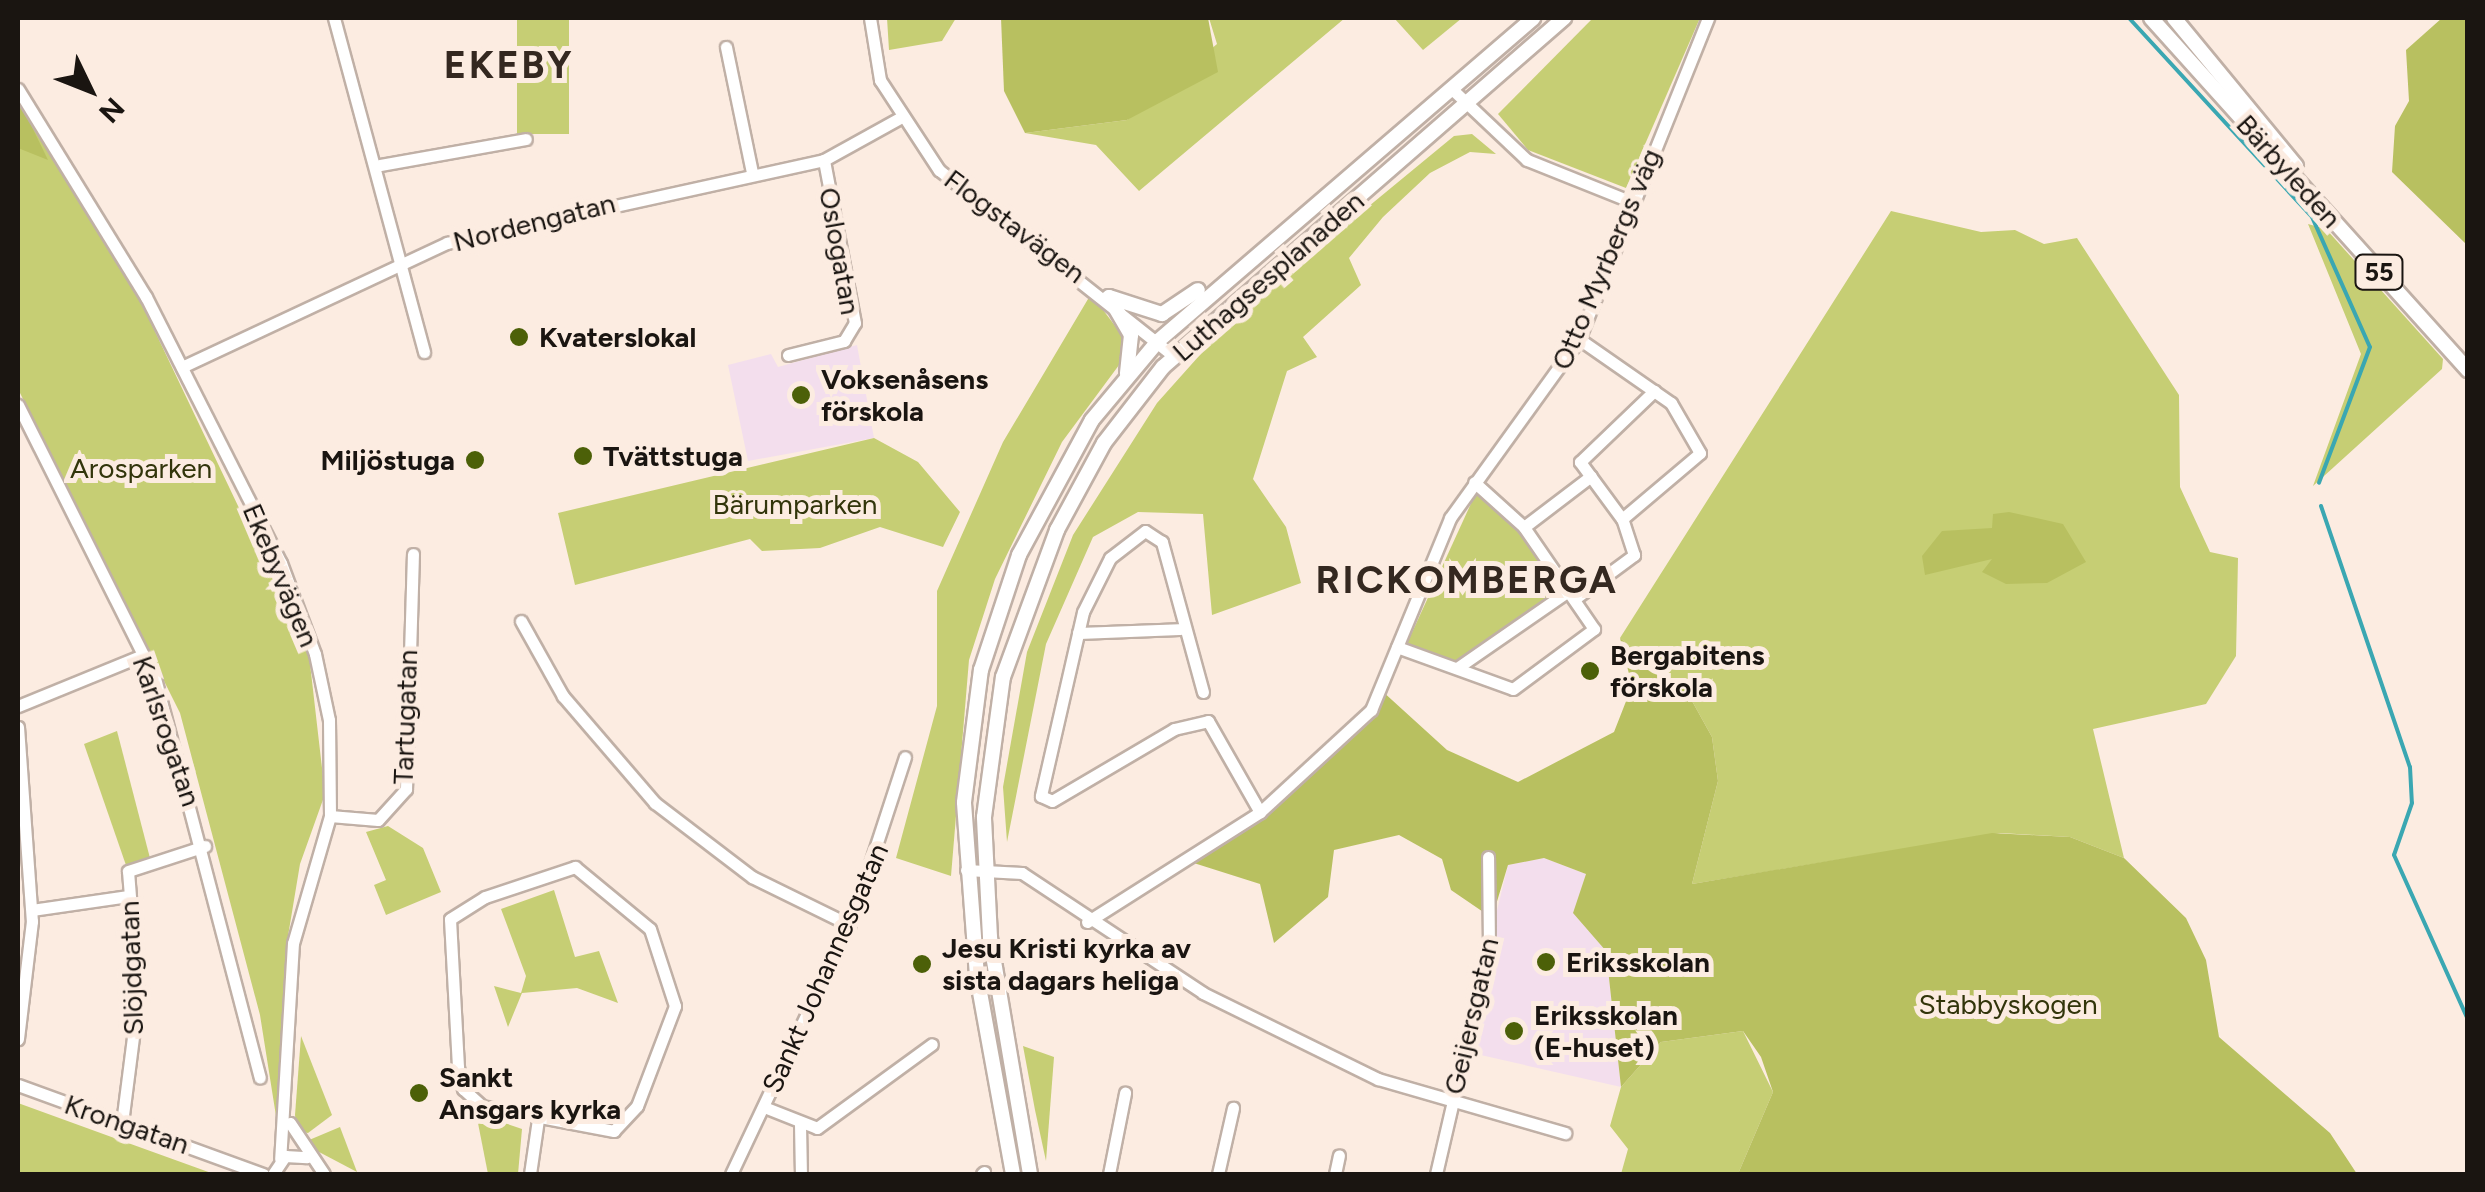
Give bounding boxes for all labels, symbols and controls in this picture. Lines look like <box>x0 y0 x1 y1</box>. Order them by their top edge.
north arrow <box>40 40 140 140</box>
district label: EKEBY <box>444 43 574 89</box>
text: N <box>92 91 132 130</box>
street label: Bärbyleden <box>2230 108 2348 234</box>
street label: Otto Myrbergs väg <box>1544 144 1668 374</box>
street label: Flogstavägen <box>938 162 1092 290</box>
street label: Luthagsesplanaden <box>1165 184 1371 368</box>
street label: Oslogatan <box>812 185 868 317</box>
street label: Nordengatan <box>449 186 619 258</box>
road number: 55 <box>2354 252 2404 292</box>
place label: Kvaterslokal <box>539 320 696 354</box>
marker: Kvaterslokal <box>508 326 530 348</box>
place label: Voksenåsens förskola <box>821 362 988 428</box>
marker: Voksenåsens förskola <box>790 384 812 406</box>
place label: Tvättstuga <box>603 439 743 473</box>
place label: Miljöstuga <box>320 443 455 477</box>
marker: Tvättstuga <box>572 445 594 467</box>
marker: Miljöstuga <box>464 449 486 471</box>
park label: Arosparken <box>70 451 212 485</box>
park label: Bärumparken <box>713 487 877 521</box>
street label: Ekebyvägen <box>236 498 326 652</box>
district label: RICKOMBERGA <box>1316 558 1618 604</box>
place label: Bergabitens förskola <box>1610 638 1765 704</box>
street label: Tartugatan <box>386 649 424 785</box>
street label: Karlsrogatan <box>126 651 208 811</box>
marker: Bergabitens förskola <box>1579 660 1601 682</box>
street label: Sankt Johannesgatan <box>755 838 895 1098</box>
street label: Slöjdgatan <box>112 900 150 1036</box>
place label: Jesu Kristi kyrka av sista dagars heliga <box>942 931 1191 997</box>
street label: Geijersgatan <box>1437 935 1505 1097</box>
place label: Eriksskolan <box>1566 945 1710 979</box>
marker: Eriksskolan <box>1535 951 1557 973</box>
marker: Jesu Kristi kyrka av sista dagars heliga <box>911 953 933 975</box>
park label: Stabbyskogen <box>1918 987 2098 1021</box>
place label: Eriksskolan (E-huset) <box>1534 998 1678 1064</box>
marker: Eriksskolan (E-huset) <box>1503 1020 1525 1042</box>
place label: Sankt Ansgars kyrka <box>439 1060 621 1126</box>
marker: Sankt Ansgars kyrka <box>408 1082 430 1104</box>
street label: Krongatan <box>60 1087 194 1161</box>

